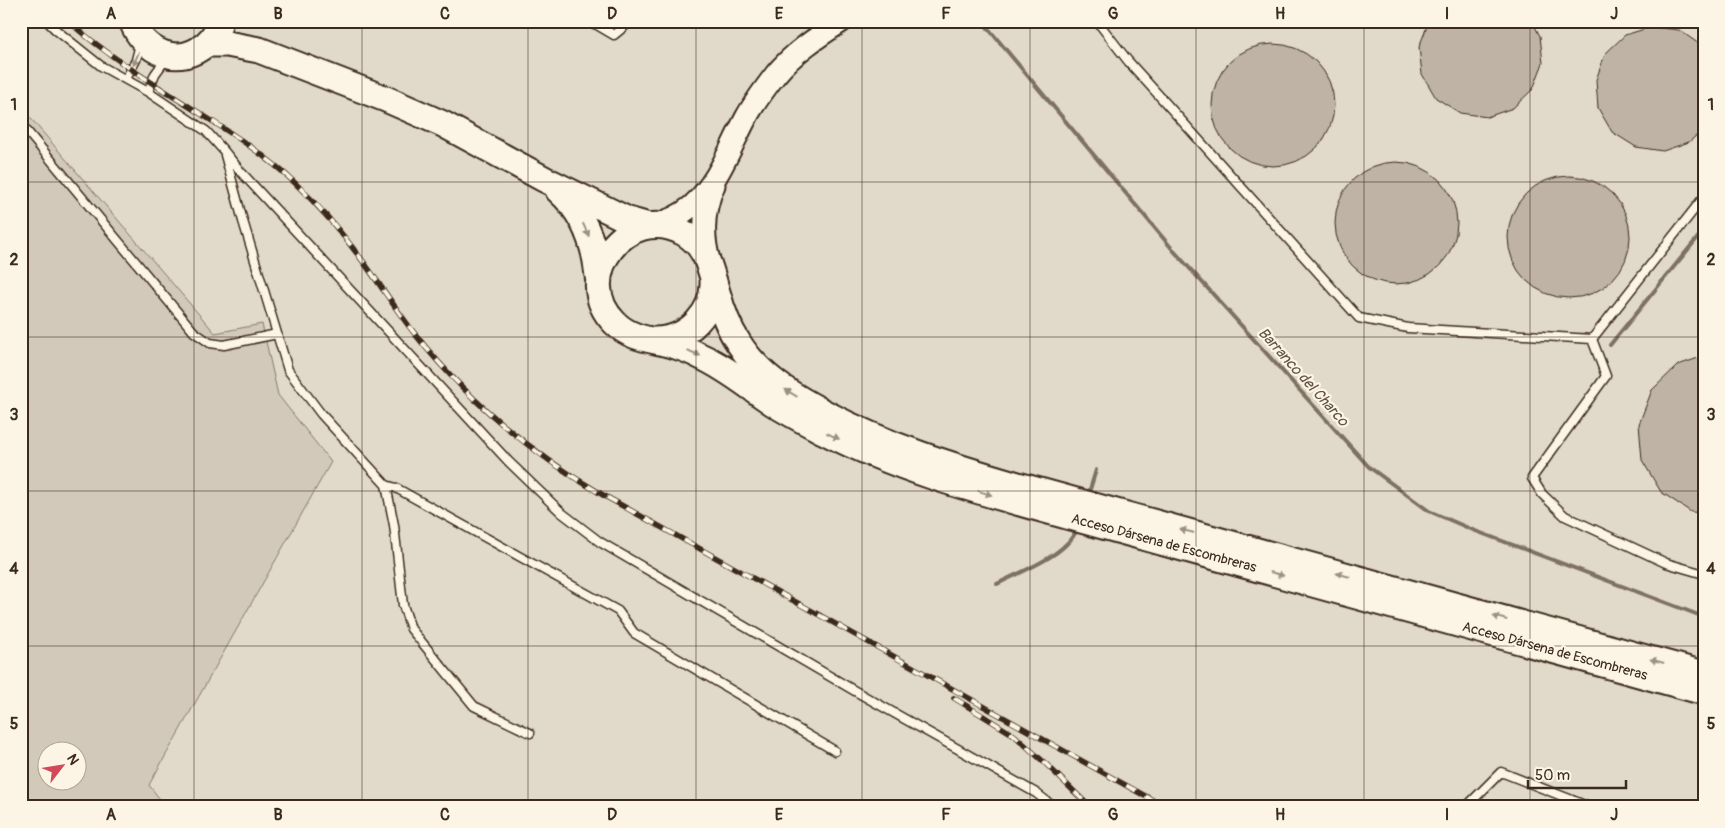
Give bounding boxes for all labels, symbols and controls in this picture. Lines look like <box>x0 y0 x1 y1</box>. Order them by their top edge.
text: A <box>106 4 117 24</box>
text: B <box>273 4 283 24</box>
text: C <box>440 4 450 24</box>
text: D <box>607 4 617 24</box>
text: E <box>775 4 784 24</box>
text: F <box>941 4 951 24</box>
text: G <box>1108 4 1119 24</box>
text: H <box>1275 4 1285 24</box>
text: I <box>1445 4 1449 24</box>
text: J <box>1610 4 1618 24</box>
one-way arrow <box>131 52 139 66</box>
text: 1 <box>11 95 17 115</box>
text: 1 <box>1708 95 1714 115</box>
one-way arrow <box>582 222 590 237</box>
text: 2 <box>10 250 19 270</box>
text: 2 <box>1707 250 1716 270</box>
water label: Barranco del Charco <box>1254 324 1353 431</box>
one-way arrow <box>687 350 701 358</box>
one-way arrow <box>784 389 797 398</box>
text: 3 <box>10 405 19 425</box>
text: 3 <box>1707 405 1716 425</box>
one-way arrow <box>826 432 841 441</box>
one-way arrow <box>978 490 993 498</box>
street label: Acceso Dársena de Escombreras <box>1070 510 1259 576</box>
one-way arrow <box>1179 527 1194 535</box>
text: 4 <box>9 559 19 579</box>
text: 4 <box>1706 559 1716 579</box>
one-way arrow <box>1269 570 1284 578</box>
one-way arrow <box>1336 570 1351 578</box>
one-way arrow <box>1493 613 1508 621</box>
street label: Acceso Dársena de Escombreras <box>1461 618 1650 684</box>
one-way arrow <box>1649 656 1664 664</box>
text: 5 <box>10 714 19 734</box>
text: 5 <box>1707 714 1716 734</box>
north arrow <box>38 740 88 790</box>
text: N <box>63 751 82 768</box>
scale bar <box>1528 758 1625 790</box>
text: 50 m <box>1535 766 1570 785</box>
text: A <box>106 805 117 825</box>
text: B <box>273 805 283 825</box>
text: C <box>440 805 450 825</box>
text: D <box>607 805 617 825</box>
text: E <box>775 805 784 825</box>
text: F <box>941 805 951 825</box>
text: G <box>1108 805 1119 825</box>
text: H <box>1275 805 1285 825</box>
text: I <box>1445 805 1449 825</box>
text: J <box>1610 805 1618 825</box>

